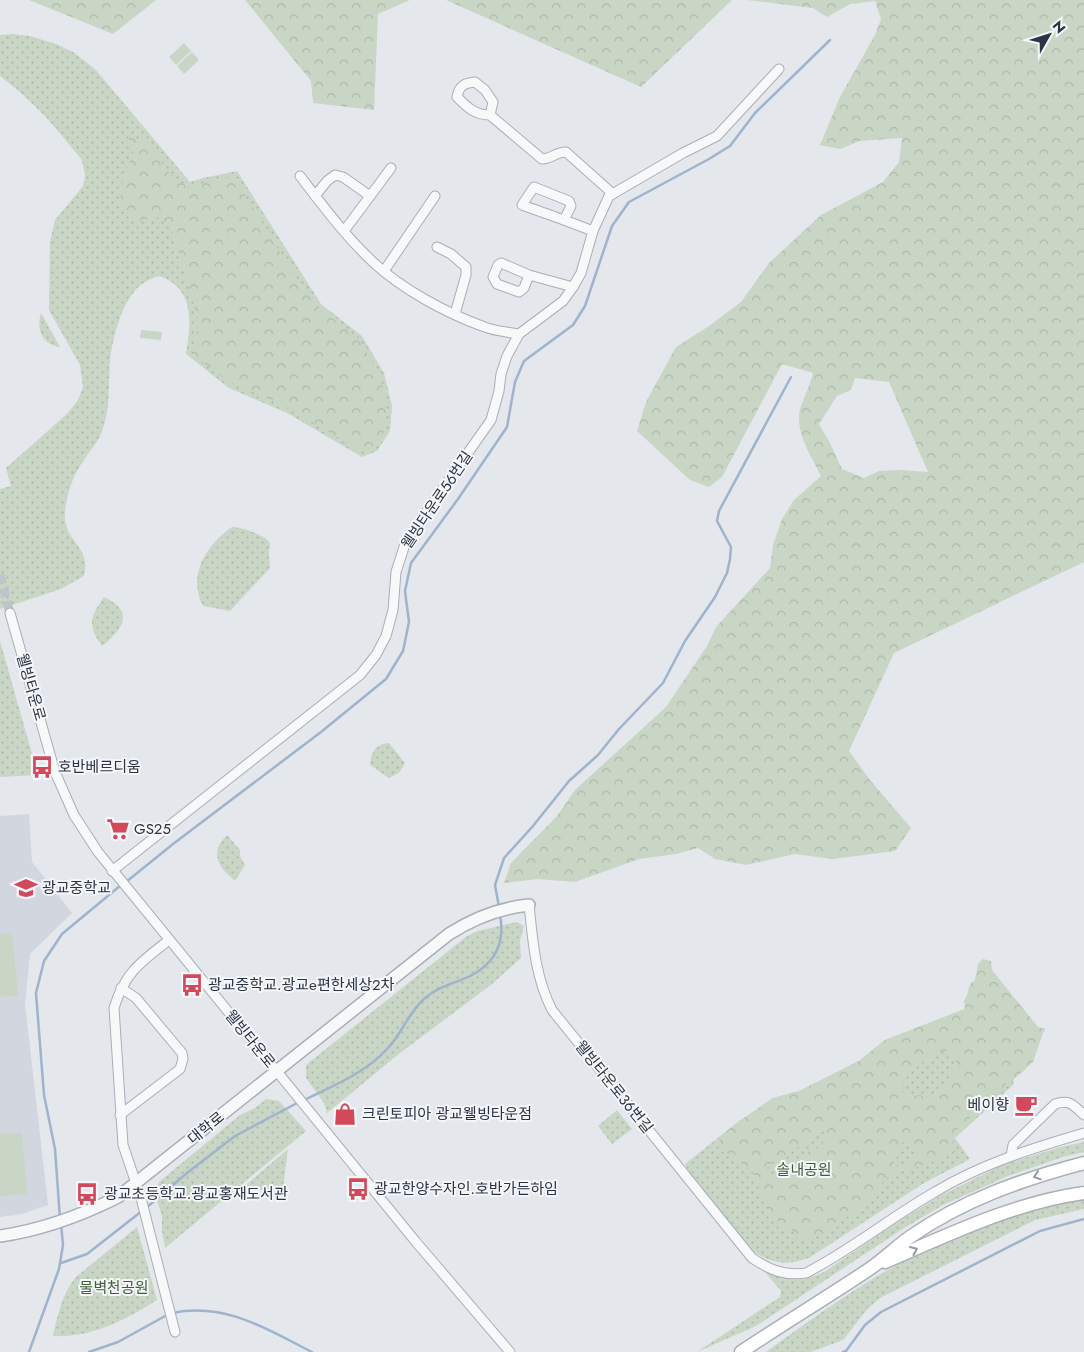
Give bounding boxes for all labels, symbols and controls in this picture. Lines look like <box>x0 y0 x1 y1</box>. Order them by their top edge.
north arrow <box>1024 10 1074 60</box>
text: N <box>1048 16 1070 37</box>
street label: 웰빙타운로56번길 <box>396 447 478 553</box>
street label: 웰빙타운로 <box>11 651 51 723</box>
bus stop icon: 호반베르디움 <box>29 754 55 780</box>
place label: 호반베르디움 <box>58 756 141 778</box>
supermarket icon: GS25 <box>105 816 131 842</box>
place label: GS25 <box>134 818 171 840</box>
school or university icon: 광교중학교 <box>13 875 39 901</box>
place label: 광교중학교 <box>42 877 111 899</box>
bus stop icon: 광교중학교.광교e편한세상2차 <box>179 972 205 998</box>
place label: 광교중학교.광교e편한세상2차 <box>208 974 395 996</box>
street label: 웰빙타운로 <box>220 1005 280 1073</box>
street label: 웰빙타운로36번길 <box>570 1036 658 1138</box>
cafe icon: 베이향 <box>1013 1092 1039 1118</box>
place label: 베이향 <box>968 1094 1009 1116</box>
shop icon: 크린토피아 광교웰빙타운점 <box>332 1101 358 1127</box>
place label: 크린토피아 광교웰빙타운점 <box>362 1103 532 1125</box>
street label: 대학로 <box>183 1106 229 1150</box>
park label: 솔내공원 <box>776 1159 832 1181</box>
one-way arrow <box>1033 1170 1042 1180</box>
bus stop icon: 광교한양수자인.호반가든하임 <box>345 1176 371 1202</box>
place label: 광교한양수자인.호반가든하임 <box>374 1178 558 1200</box>
bus stop icon: 광교초등학교.광교홍재도서관 <box>74 1181 100 1207</box>
place label: 광교초등학교.광교홍재도서관 <box>104 1183 288 1205</box>
one-way arrow <box>909 1245 918 1256</box>
park label: 물벽천공원 <box>79 1277 149 1299</box>

